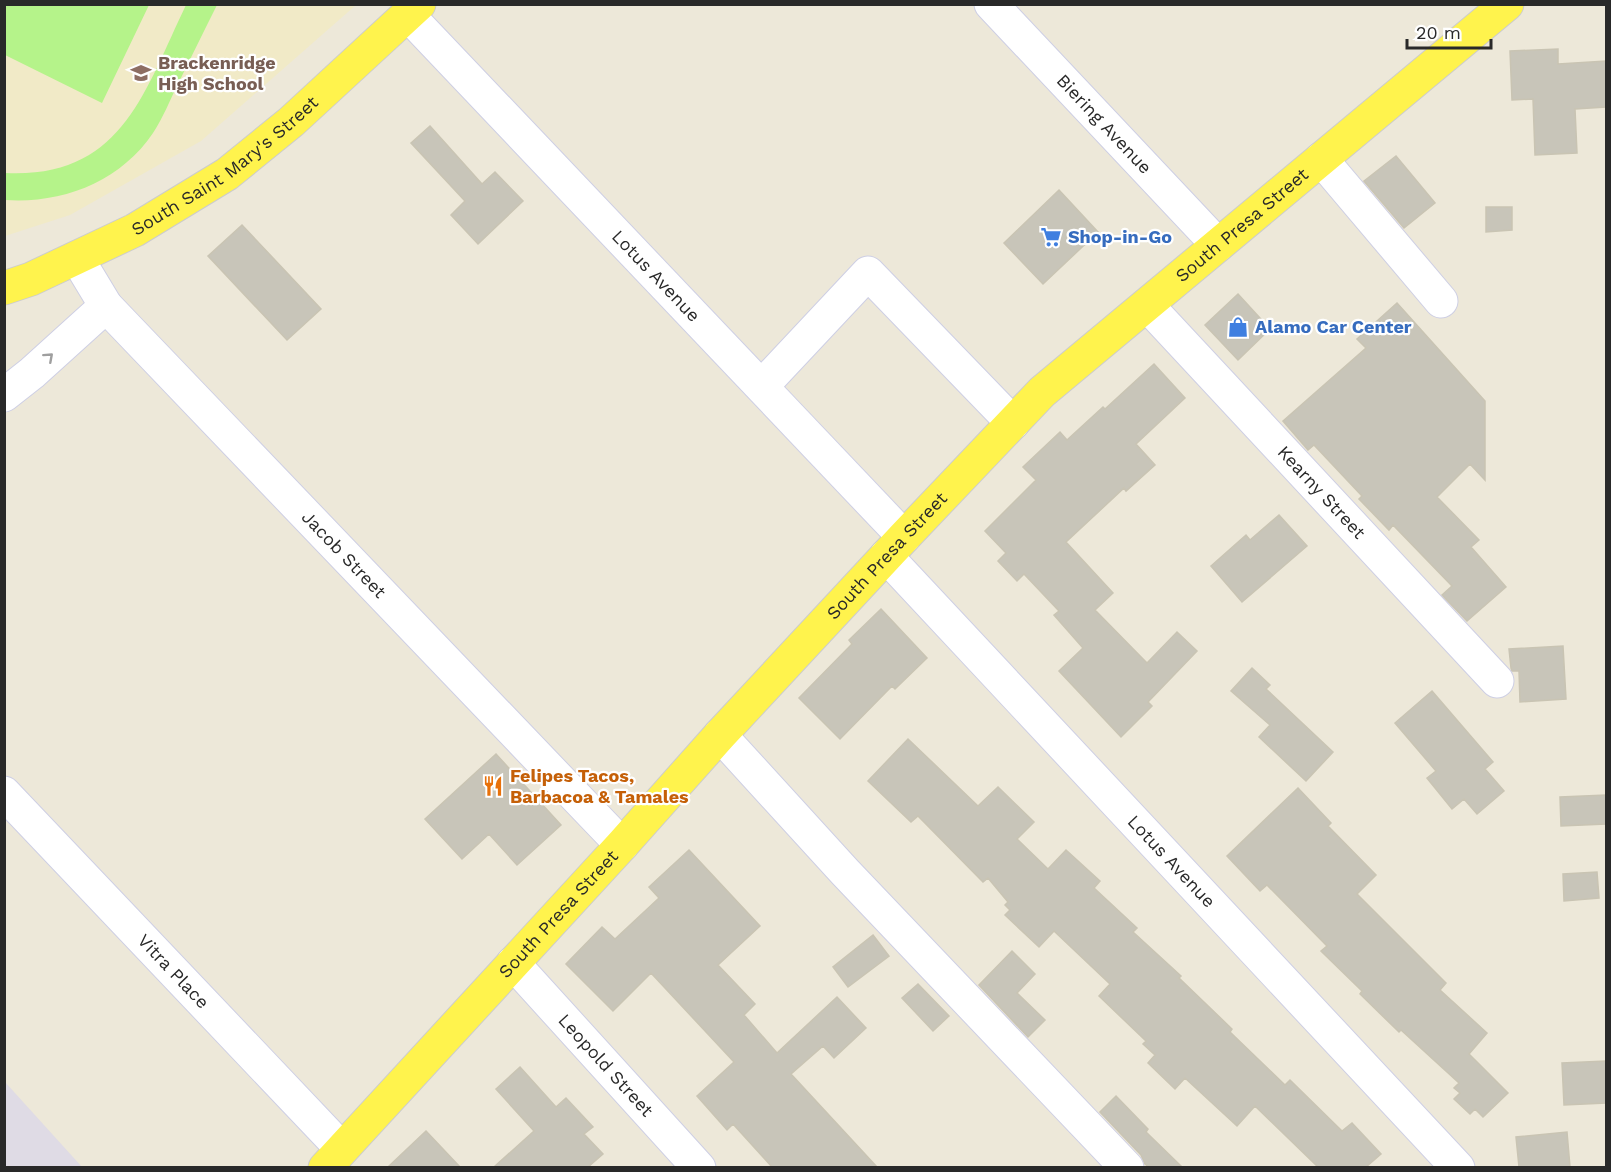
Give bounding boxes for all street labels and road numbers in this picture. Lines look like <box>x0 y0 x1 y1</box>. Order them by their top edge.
street label: Biering Avenue <box>1053 70 1156 178</box>
street label: South Saint Mary's Street <box>127 91 322 240</box>
street label: South Presa Street <box>1171 163 1313 286</box>
street label: Lotus Avenue <box>608 225 705 326</box>
street label: Kearny Street <box>1274 441 1370 543</box>
street label: South Presa Street <box>822 487 951 623</box>
street label: Jacob Street <box>298 506 391 602</box>
street label: Lotus Avenue <box>1124 811 1220 911</box>
street label: South Presa Street <box>494 845 622 982</box>
street label: Vitra Place <box>134 930 214 1012</box>
street label: Leopold Street <box>554 1009 658 1121</box>

